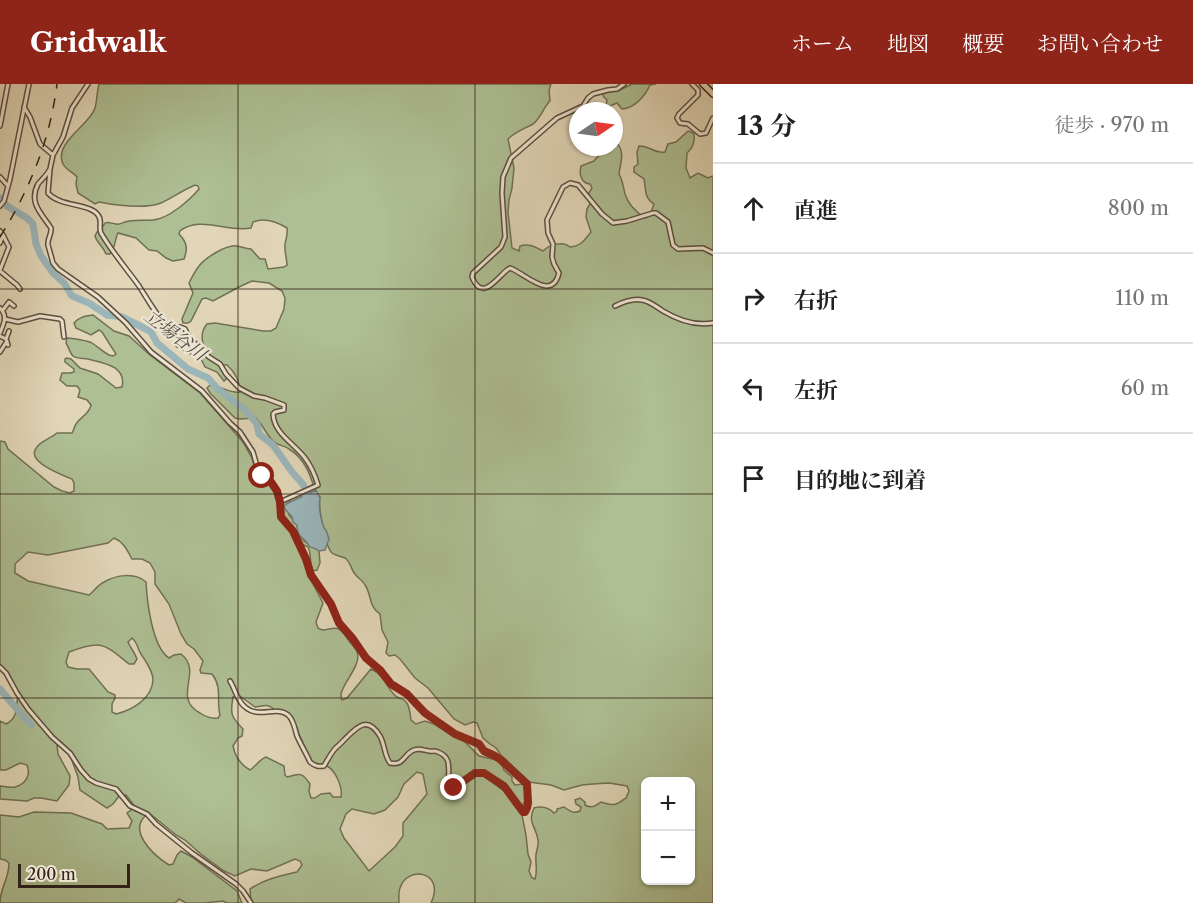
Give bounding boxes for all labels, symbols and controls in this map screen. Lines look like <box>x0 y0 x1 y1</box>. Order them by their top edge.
text: Gridwalk <box>30 25 166 59</box>
text: ホーム <box>791 31 854 56</box>
text: 地図 <box>887 31 929 56</box>
text: 概要 <box>962 31 1004 56</box>
text: お問い合わせ <box>1037 31 1163 56</box>
north arrow <box>569 102 623 156</box>
text: 13 分 <box>737 110 796 142</box>
text: 徒歩 · 970 m <box>1055 113 1169 137</box>
icon: ahead <box>737 192 770 225</box>
text: 800 m <box>1108 196 1169 220</box>
text: 直進 <box>794 197 838 224</box>
icon: right <box>737 282 770 315</box>
text: 110 m <box>1116 286 1169 310</box>
text: 右折 <box>794 287 838 314</box>
water label: 立場谷川 <box>140 305 212 367</box>
icon: left <box>737 372 770 405</box>
text: 60 m <box>1121 376 1169 400</box>
text: 左折 <box>794 377 838 404</box>
route start <box>248 462 274 488</box>
icon: arrive <box>737 462 770 495</box>
text: 目的地に到着 <box>794 467 926 494</box>
route end <box>440 774 466 800</box>
map controls <box>641 777 695 885</box>
button: + <box>641 777 695 831</box>
button: − <box>641 831 695 885</box>
scale bar <box>18 861 130 888</box>
text: 200 m <box>27 864 76 884</box>

